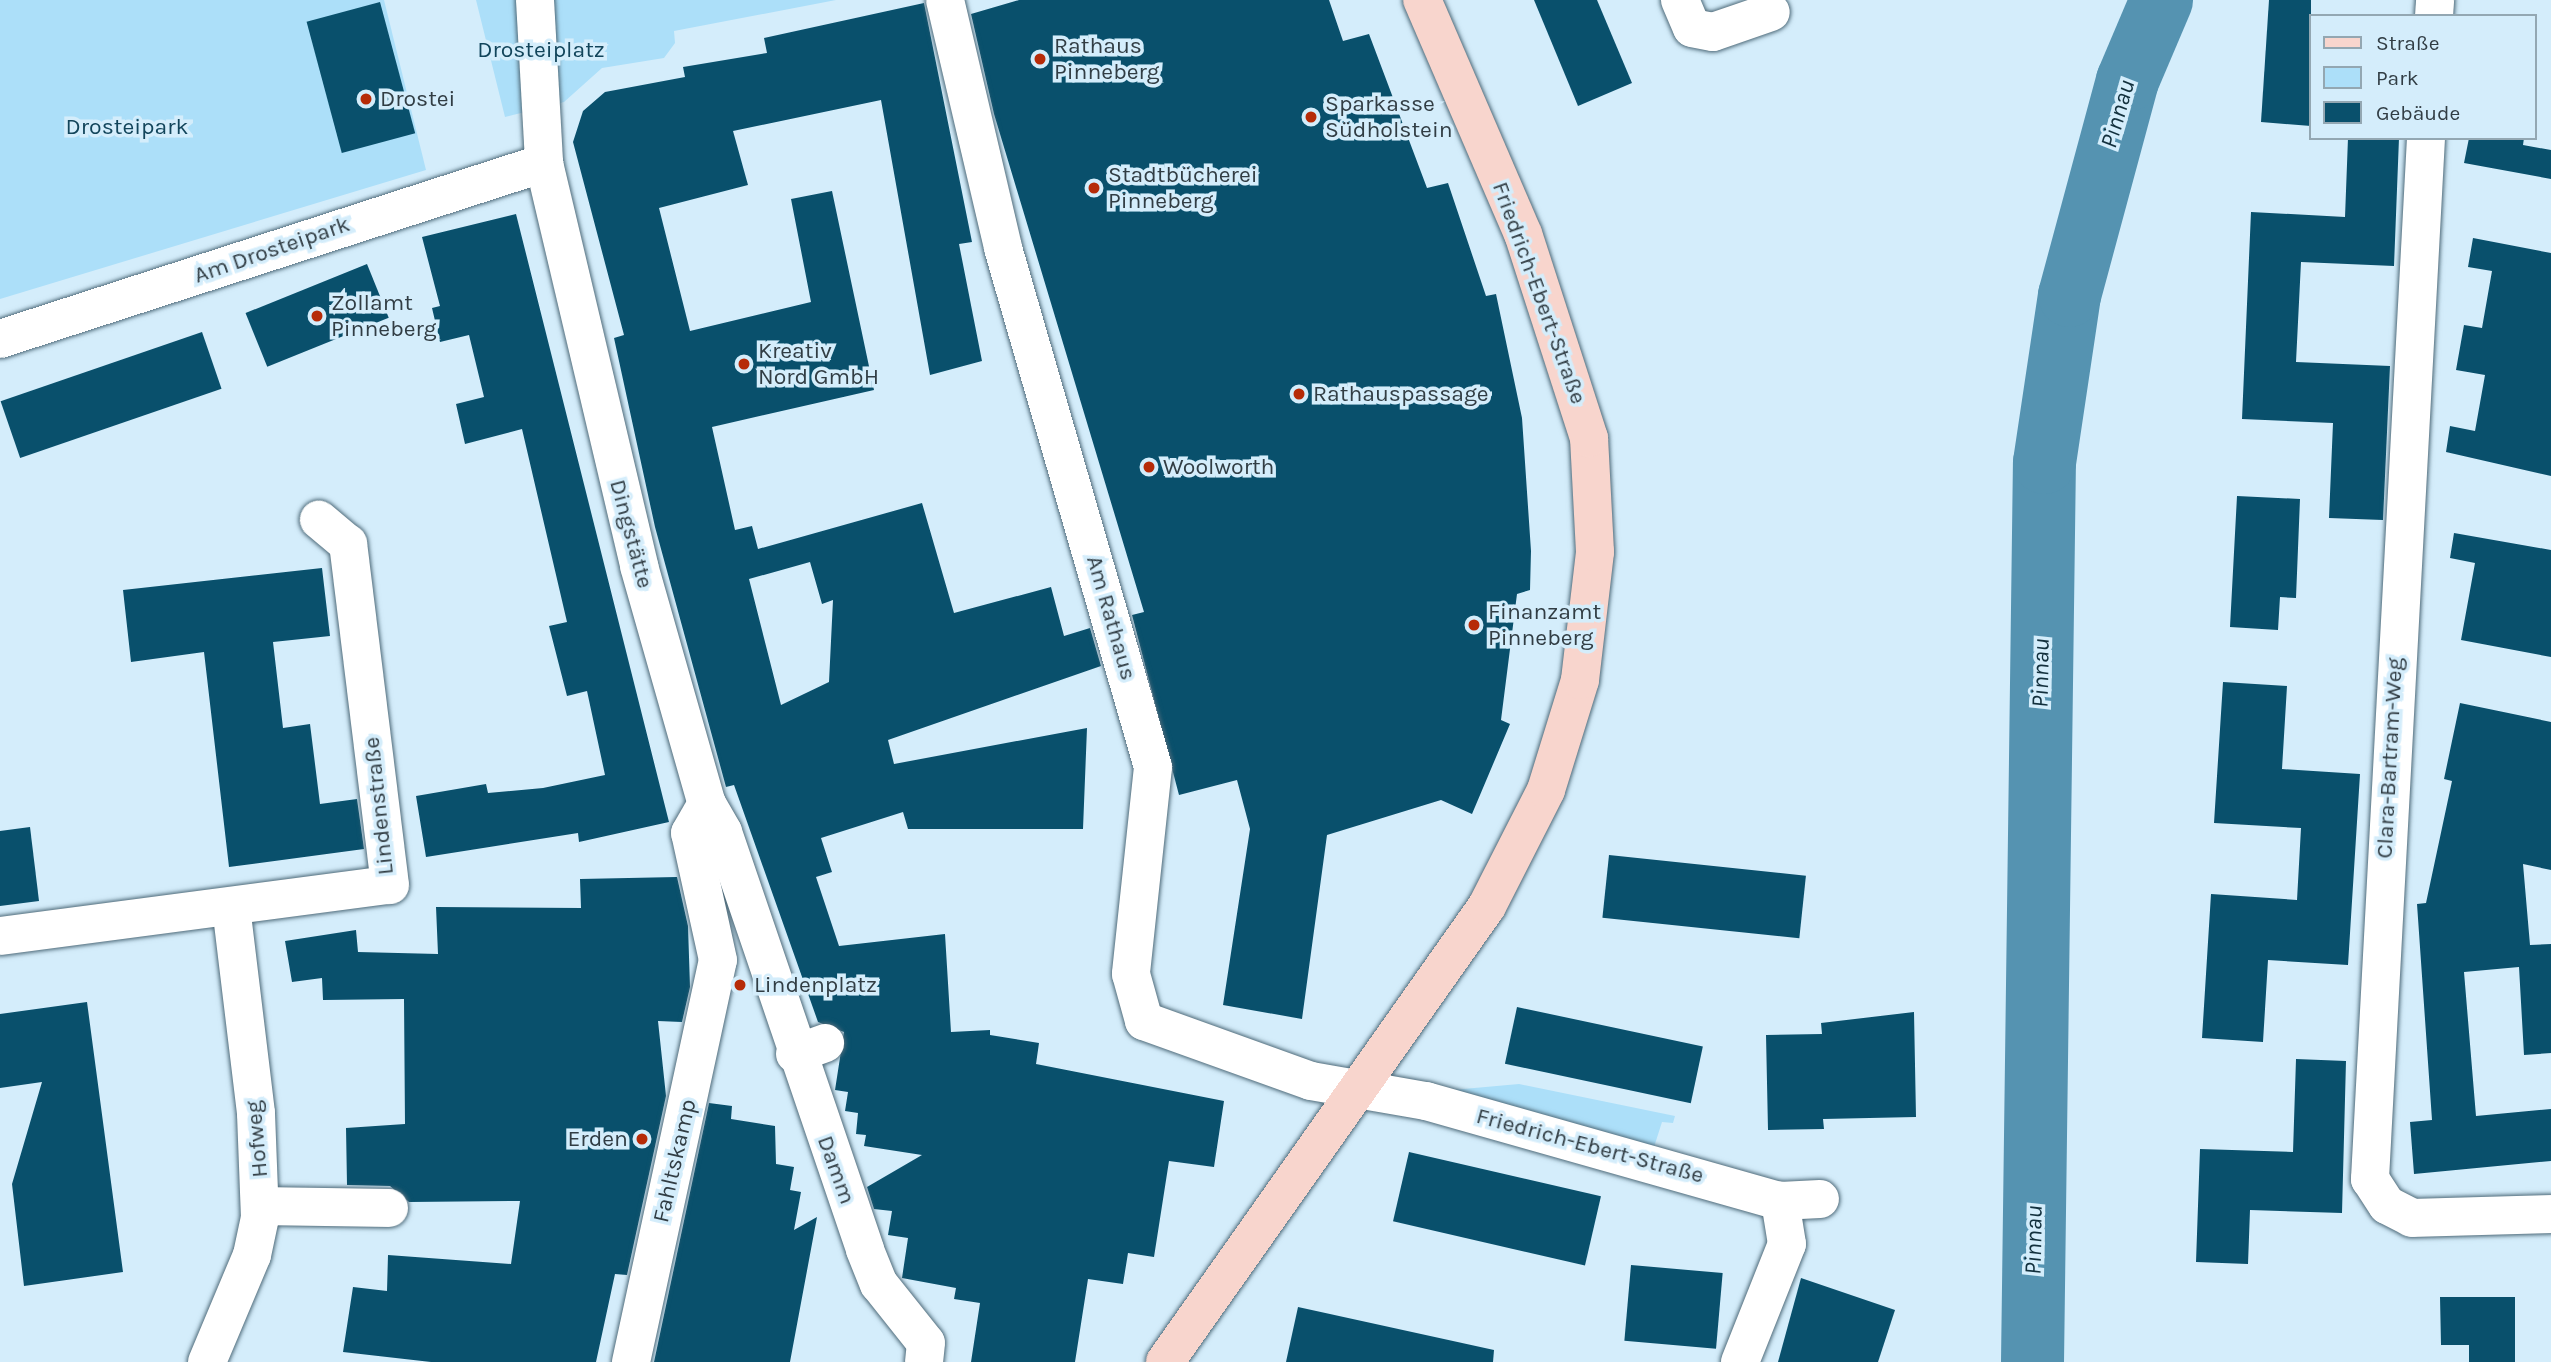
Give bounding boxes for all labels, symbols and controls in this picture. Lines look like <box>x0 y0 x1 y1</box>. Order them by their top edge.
legend <box>2310 14 2537 140</box>
text: Straße <box>2376 31 2439 55</box>
place label: Rathaus Pinneberg <box>1054 32 1160 86</box>
park label: Drosteiplatz <box>477 36 605 64</box>
marker: Rathaus Pinneberg <box>1032 51 1048 67</box>
text: Park <box>2376 66 2419 90</box>
water label: Pinnau <box>2095 77 2141 151</box>
place label: Drostei <box>380 85 455 113</box>
place label: Sparkasse Südholstein <box>1325 90 1453 144</box>
marker: Drostei <box>358 91 374 107</box>
text: Gebäude <box>2376 101 2460 125</box>
marker: Sparkasse Südholstein <box>1303 109 1319 125</box>
park label: Drosteipark <box>66 113 188 141</box>
place label: Stadtbücherei Pinneberg <box>1108 161 1258 215</box>
street label: Friedrich-Ebert-Straße <box>1486 178 1592 408</box>
marker: Stadtbücherei Pinneberg <box>1086 180 1102 196</box>
street label: Am Drosteipark <box>190 210 354 290</box>
place label: Zollamt Pinneberg <box>331 289 437 343</box>
marker: Zollamt Pinneberg <box>309 308 325 324</box>
place label: Kreativ Nord GmbH <box>758 337 879 391</box>
marker: Kreativ Nord GmbH <box>736 356 752 372</box>
place label: Rathauspassage <box>1313 380 1489 408</box>
marker: Rathauspassage <box>1291 386 1307 402</box>
place label: Woolworth <box>1163 453 1274 481</box>
marker: Woolworth <box>1141 459 1157 475</box>
street label: Dingstätte <box>603 477 659 591</box>
street label: Am Rathaus <box>1080 553 1142 683</box>
place label: Finanzamt Pinneberg <box>1488 598 1601 652</box>
marker: Finanzamt Pinneberg <box>1466 617 1482 633</box>
water label: Pinnau <box>2026 638 2056 708</box>
street label: Clara-Bartram-Weg <box>2371 657 2409 859</box>
street label: Lindenstraße <box>358 736 400 876</box>
place label: Lindenplatz <box>754 971 877 999</box>
marker: Lindenplatz <box>732 977 748 993</box>
street label: Fahltskamp <box>647 1097 703 1225</box>
street label: Hofweg <box>240 1099 274 1179</box>
street label: Friedrich-Ebert-Straße <box>1473 1102 1707 1190</box>
place label: Erden <box>567 1125 628 1153</box>
marker: Erden <box>634 1131 650 1147</box>
street label: Damm <box>811 1132 861 1208</box>
water label: Pinnau <box>2019 1205 2049 1275</box>

